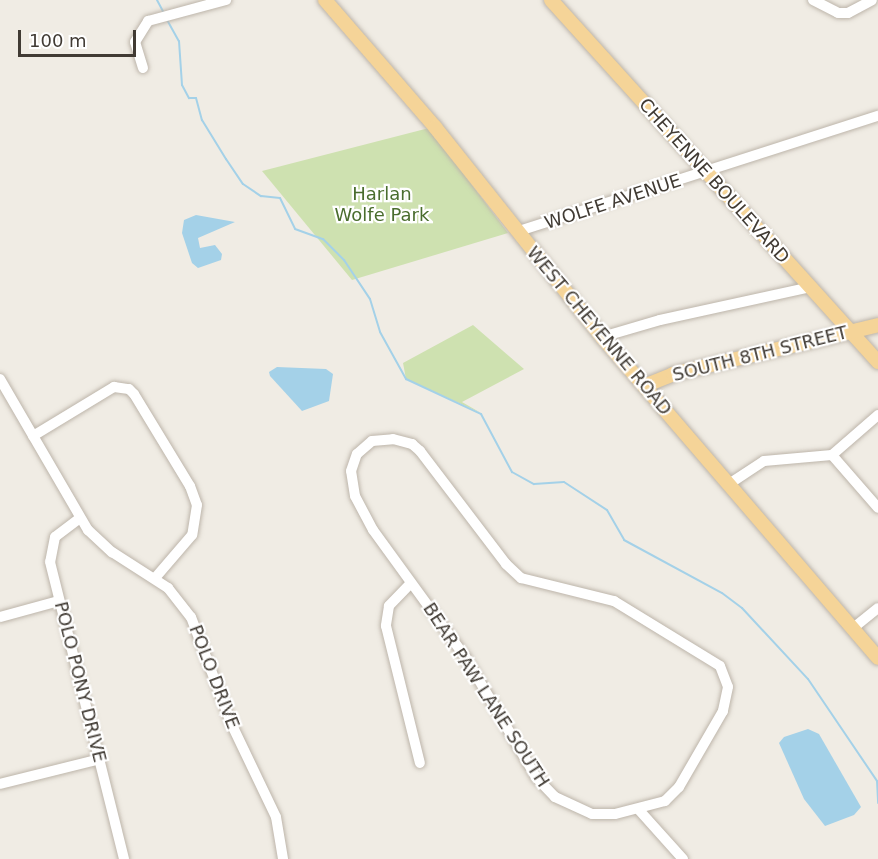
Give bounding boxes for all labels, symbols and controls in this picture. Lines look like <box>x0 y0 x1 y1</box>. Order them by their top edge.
scale bar <box>21 18 140 56</box>
text: 100 m <box>29 30 87 51</box>
street label: CHEYENNE BOULEVARD <box>634 94 794 268</box>
street label: WOLFE AVENUE <box>542 170 684 234</box>
park label: Harlan Wolfe Park <box>335 184 429 226</box>
street label: WEST CHEYENNE ROAD <box>522 242 676 420</box>
street label: SOUTH 8TH STREET <box>670 322 850 386</box>
street label: POLO PONY DRIVE <box>50 599 110 765</box>
street label: BEAR PAW LANE SOUTH <box>418 599 554 791</box>
street label: POLO DRIVE <box>184 622 244 732</box>

